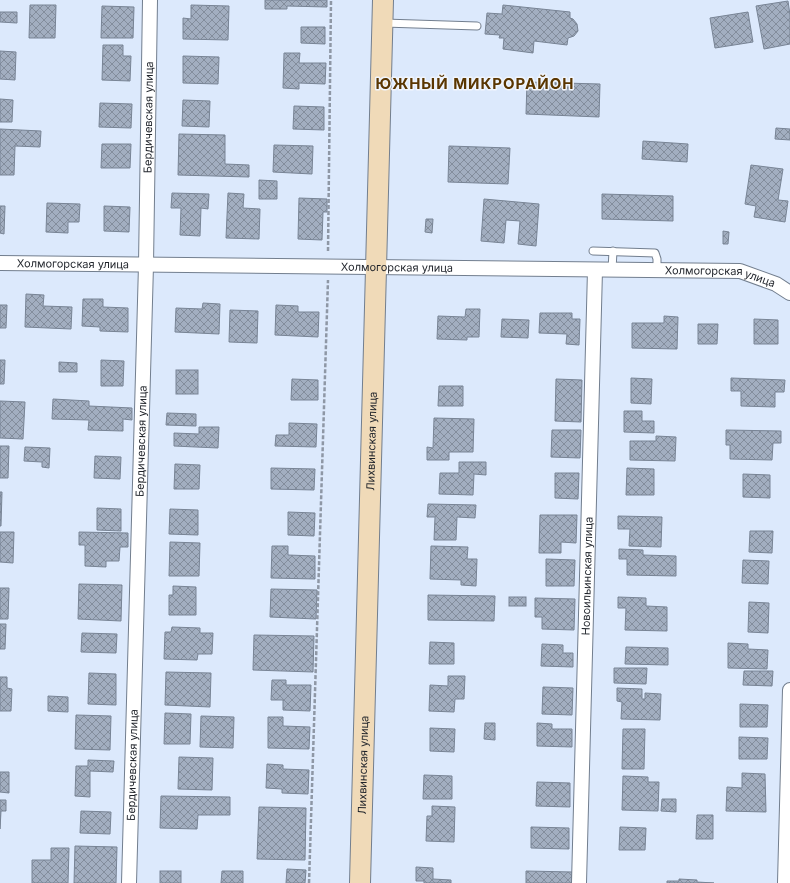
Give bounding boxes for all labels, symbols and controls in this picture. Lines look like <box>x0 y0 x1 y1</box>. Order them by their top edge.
street label: Бердичевская улица <box>140 61 156 173</box>
district label: ЮЖНЫЙ МИКРОРАЙОН <box>376 74 574 93</box>
street label: Холмогорская улица <box>17 256 129 271</box>
street label: Холмогорская улица <box>341 260 453 275</box>
street label: Холмогорская улица <box>665 263 777 290</box>
street label: Бердичевская улица <box>133 385 150 497</box>
street label: Лихвинская улица <box>363 392 380 491</box>
street label: Новоильинская улица <box>578 517 596 636</box>
street label: Бердичевская улица <box>124 709 141 821</box>
street label: Лихвинская улица <box>355 715 371 815</box>

